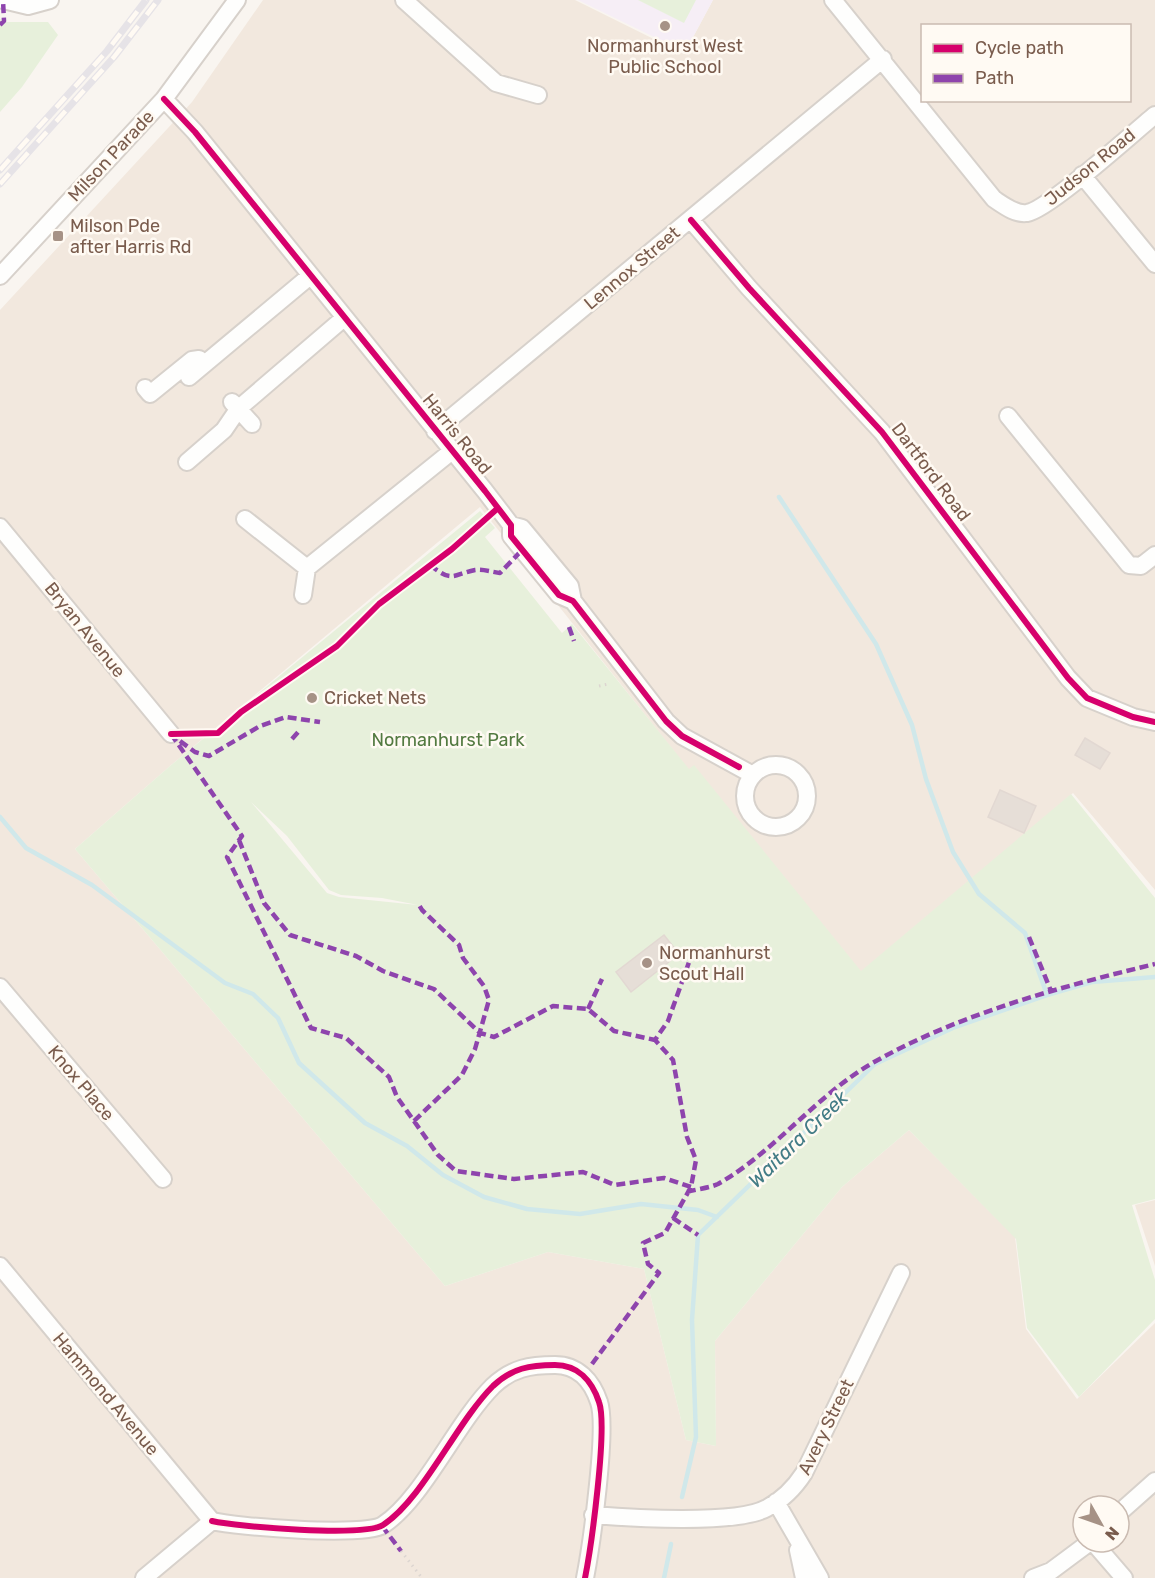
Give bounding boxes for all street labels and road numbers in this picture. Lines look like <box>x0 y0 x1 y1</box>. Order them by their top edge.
street label: Milson Parade <box>63 106 159 206</box>
street label: Judson Road <box>1040 124 1140 210</box>
street label: Lennox Street <box>580 222 684 314</box>
street label: Harris Road <box>418 389 496 479</box>
street label: Dartford Road <box>887 418 975 526</box>
street label: Bryan Avenue <box>40 578 130 682</box>
street label: Knox Place <box>43 1041 119 1125</box>
street label: Hammond Avenue <box>48 1328 164 1460</box>
street label: Avery Street <box>793 1375 859 1479</box>

